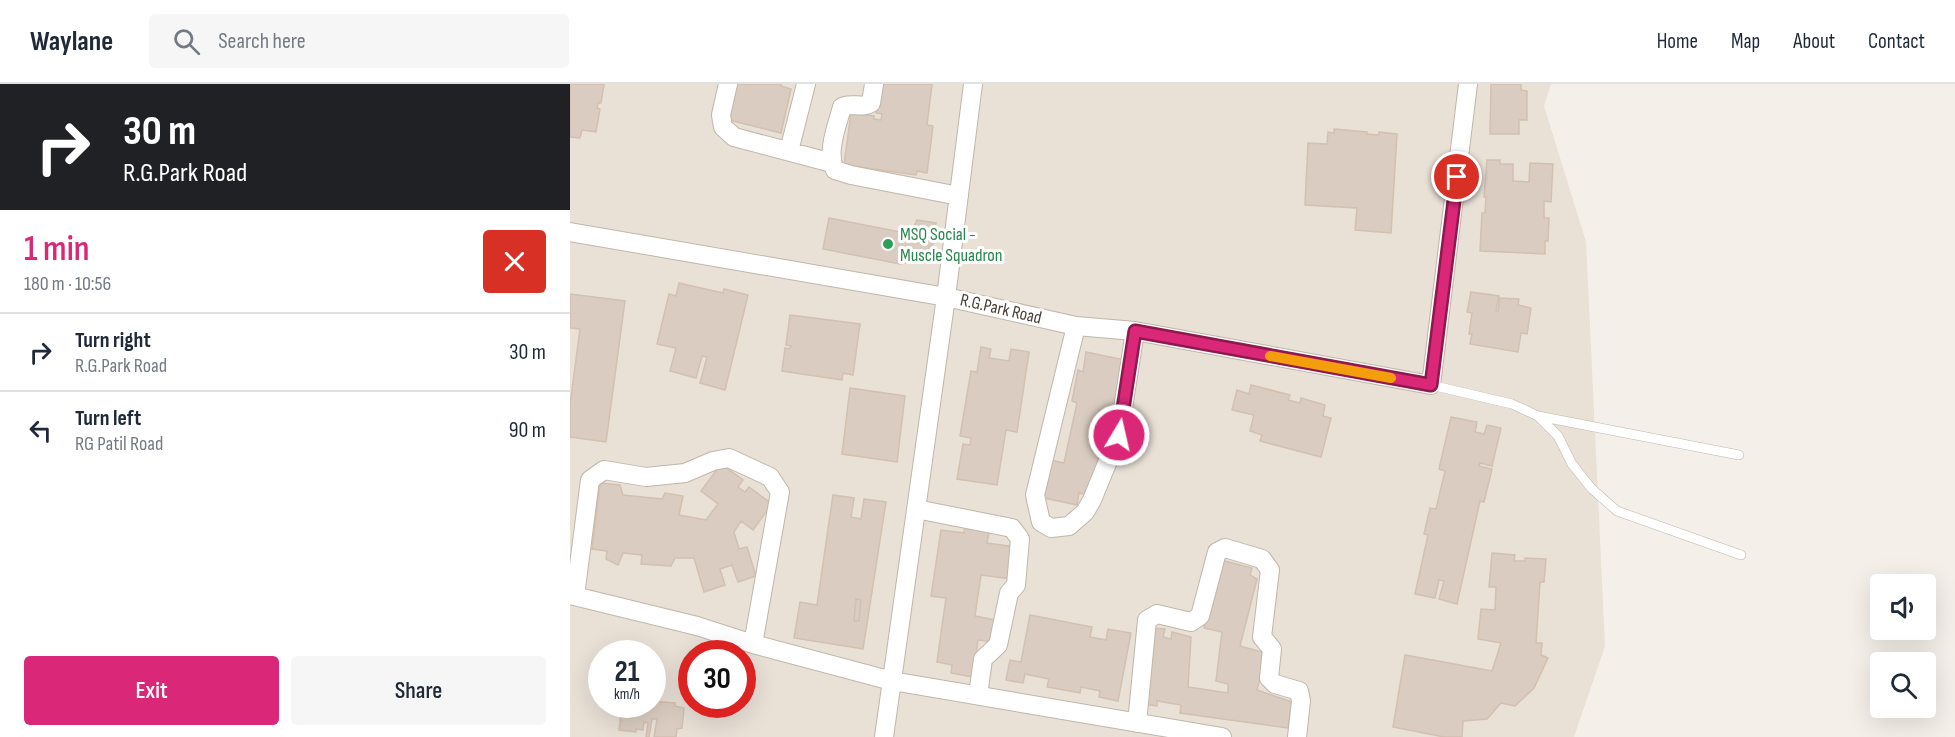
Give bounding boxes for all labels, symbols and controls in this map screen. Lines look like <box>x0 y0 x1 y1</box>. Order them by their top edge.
search box <box>149 14 569 68</box>
text: Waylane <box>30 25 113 58</box>
icon: search <box>170 25 203 58</box>
text: Search here <box>218 28 306 55</box>
text: Home <box>1657 29 1698 54</box>
text: Map <box>1731 29 1760 54</box>
text: About <box>1793 29 1835 54</box>
text: Contact <box>1868 29 1925 54</box>
text: 30 m <box>123 106 196 157</box>
icon: right <box>24 108 102 186</box>
pin <box>1431 151 1482 202</box>
text: R.G.Park Road <box>123 157 247 189</box>
icon: arrive <box>1440 160 1473 193</box>
place label: MSQ Social - Muscle Squadron <box>900 224 1003 266</box>
text: 1 min <box>24 228 89 271</box>
button: close <box>483 230 546 293</box>
marker: MSQ Social - Muscle Squadron <box>881 237 895 251</box>
text: 180 m · 10:56 <box>24 272 111 296</box>
street label: R.G.Park Road <box>958 289 1044 329</box>
text: Turn right <box>75 327 151 354</box>
icon: right <box>24 336 57 369</box>
text: 30 m <box>509 339 546 366</box>
text: R.G.Park Road <box>75 354 167 378</box>
position arrow <box>1087 403 1151 467</box>
text: Turn left <box>75 405 141 432</box>
icon: left <box>24 414 57 447</box>
text: 90 m <box>509 417 546 444</box>
text: RG Patil Road <box>75 432 163 456</box>
map controls <box>1870 574 1936 718</box>
button: sound <box>1870 574 1936 640</box>
speed limit sign: 30 <box>678 640 756 718</box>
button: search <box>1870 652 1936 718</box>
text: 21 <box>615 654 639 690</box>
button: Exit <box>24 656 279 725</box>
button: Share <box>291 656 546 725</box>
text: km/h <box>614 685 640 704</box>

